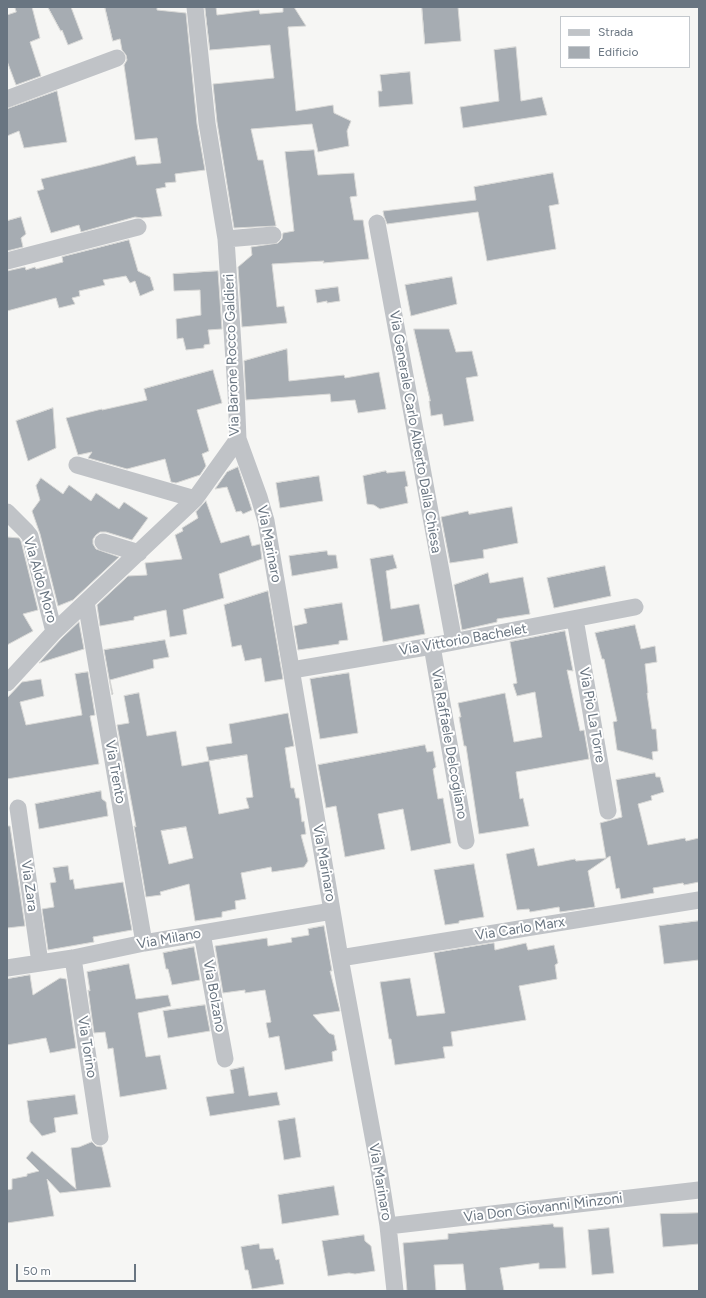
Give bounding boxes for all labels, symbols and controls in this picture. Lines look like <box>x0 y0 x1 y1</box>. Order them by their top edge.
legend <box>560 16 690 68</box>
text: Strada <box>598 25 633 39</box>
text: Edificio <box>598 45 638 59</box>
street label: Via Barone Rocco Galdieri <box>221 273 243 437</box>
street label: Via Generale Carlo Alberto Dalla Chiesa <box>385 309 445 555</box>
street label: Via Marinaro <box>253 504 285 584</box>
street label: Via Aldo Moro <box>20 535 60 625</box>
street label: Via Vittorio Bachelet <box>398 620 528 660</box>
street label: Via Pio La Torre <box>575 666 609 764</box>
street label: Via Raffaele Delcogliano <box>427 668 471 820</box>
street label: Via Trento <box>101 739 129 805</box>
street label: Via Marinaro <box>309 823 339 903</box>
street label: Via Zara <box>17 859 41 913</box>
street label: Via Carlo Marx <box>474 914 566 944</box>
street label: Via Milano <box>136 925 202 953</box>
street label: Via Bolzano <box>199 958 229 1034</box>
street label: Via Torino <box>74 1015 100 1079</box>
street label: Via Marinaro <box>365 1142 395 1222</box>
street label: Via Don Giovanni Minzoni <box>463 1190 623 1226</box>
scale bar <box>18 1256 138 1282</box>
text: 50 m <box>23 1264 51 1278</box>

